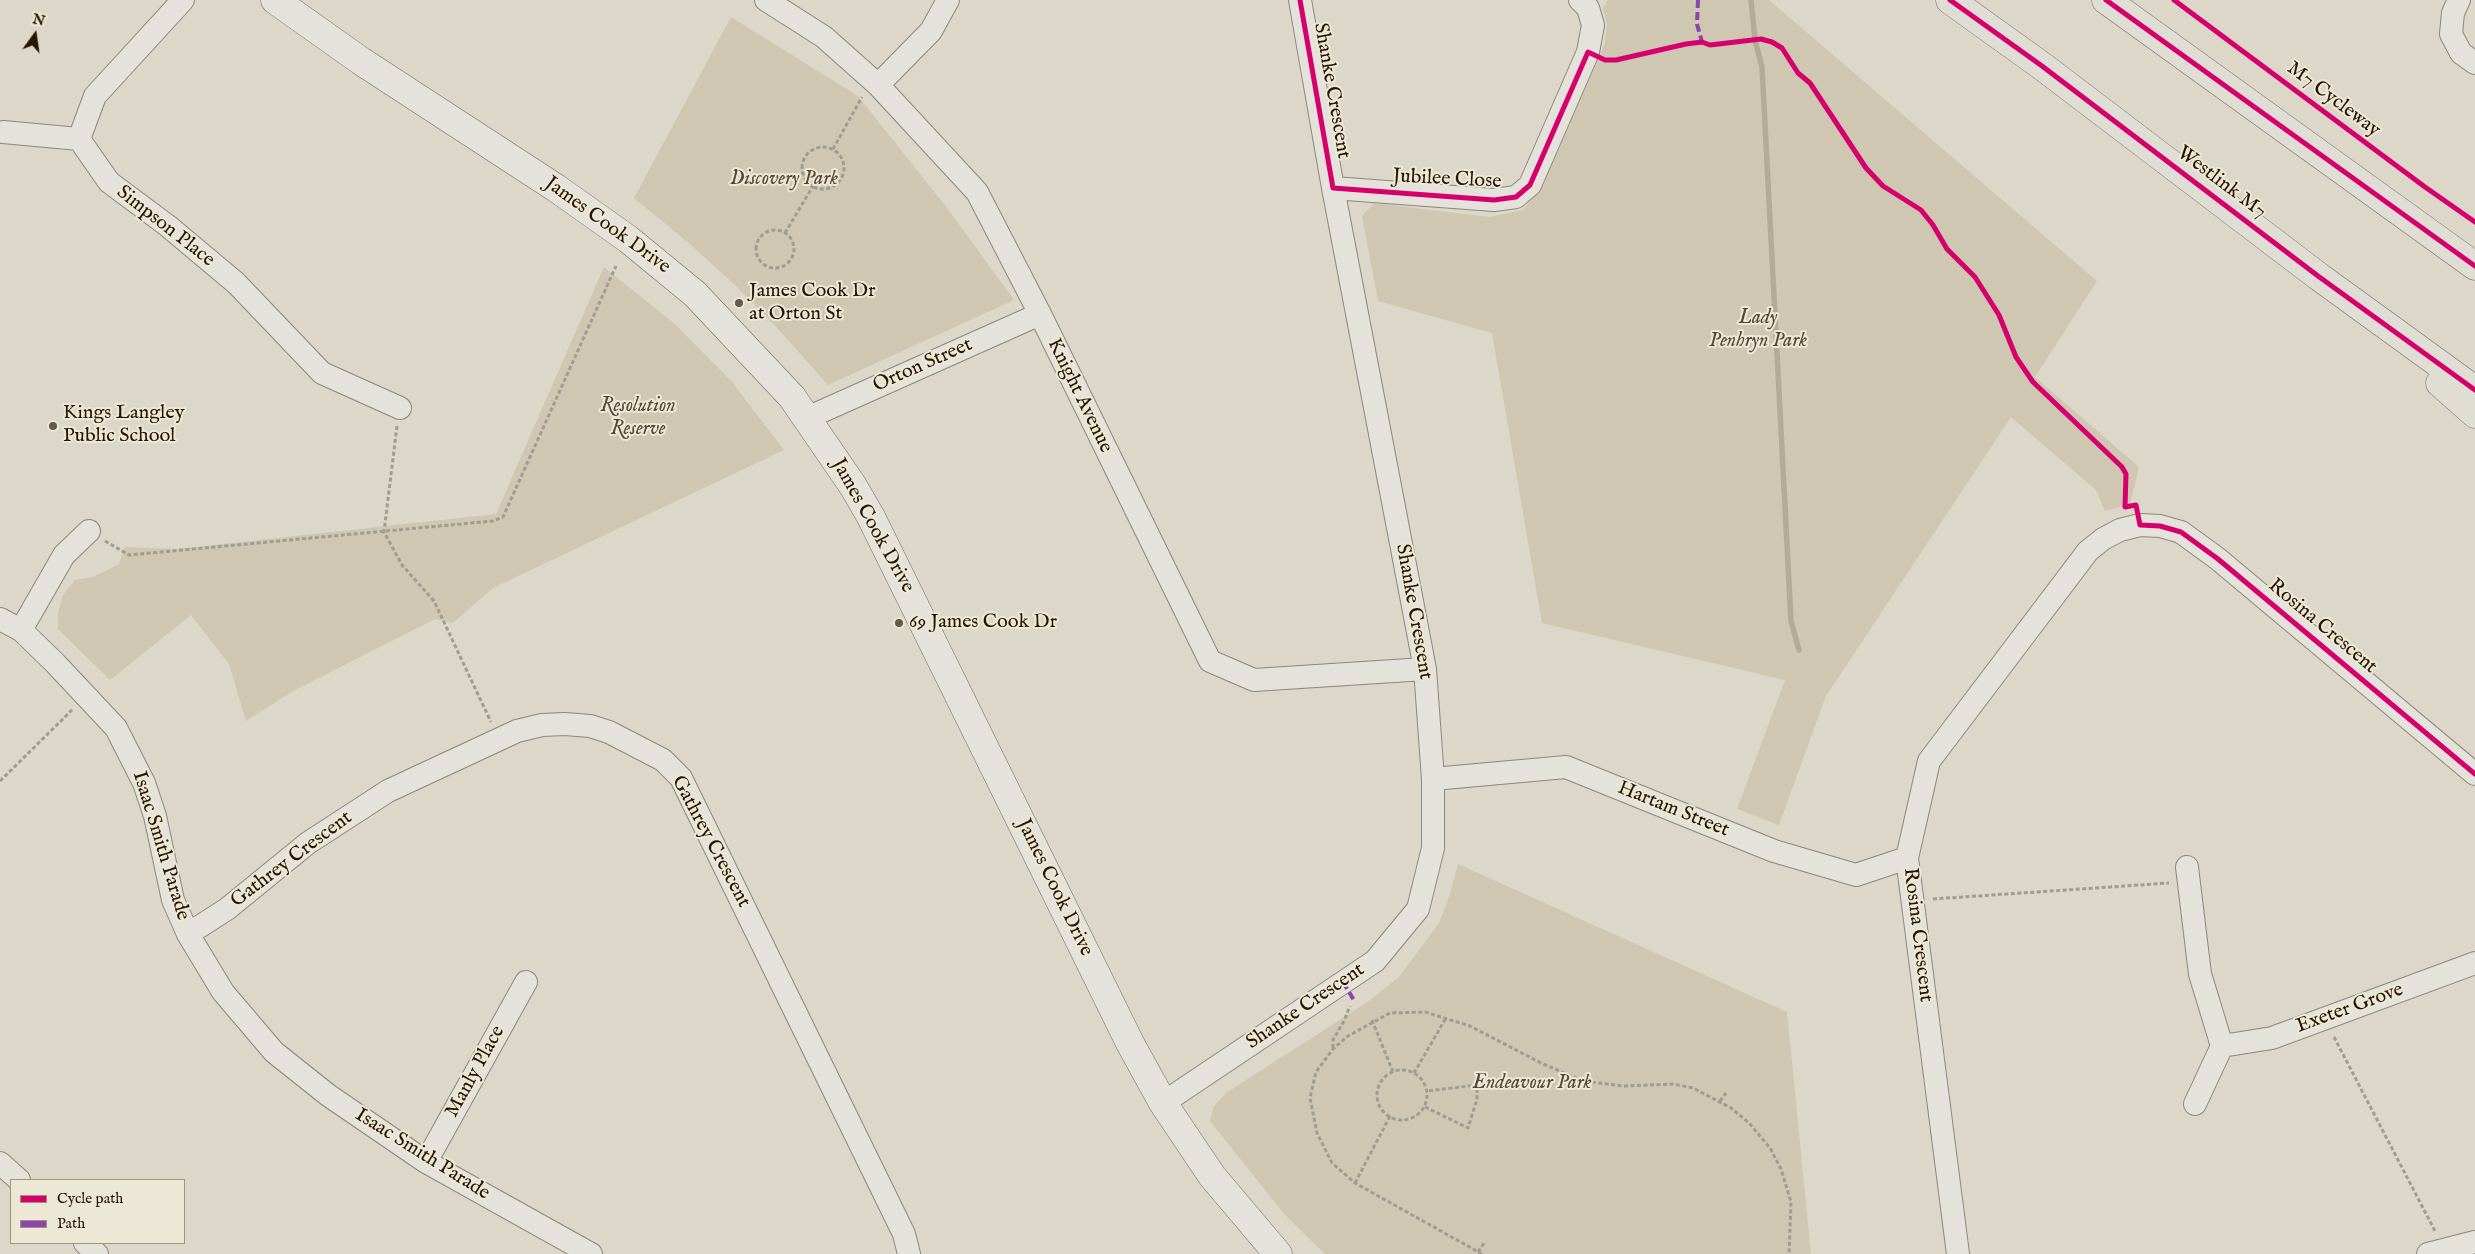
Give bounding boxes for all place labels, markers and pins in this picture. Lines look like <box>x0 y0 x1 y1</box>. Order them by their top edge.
place label: James Cook Dr at Orton St <box>749 280 875 327</box>
marker: James Cook Dr at Orton St <box>733 297 745 309</box>
place label: Kings Langley Public School <box>63 402 184 449</box>
marker: Kings Langley Public School <box>47 420 59 432</box>
place label: 69 James Cook Dr <box>909 611 1057 635</box>
marker: 69 James Cook Dr <box>893 617 905 629</box>

